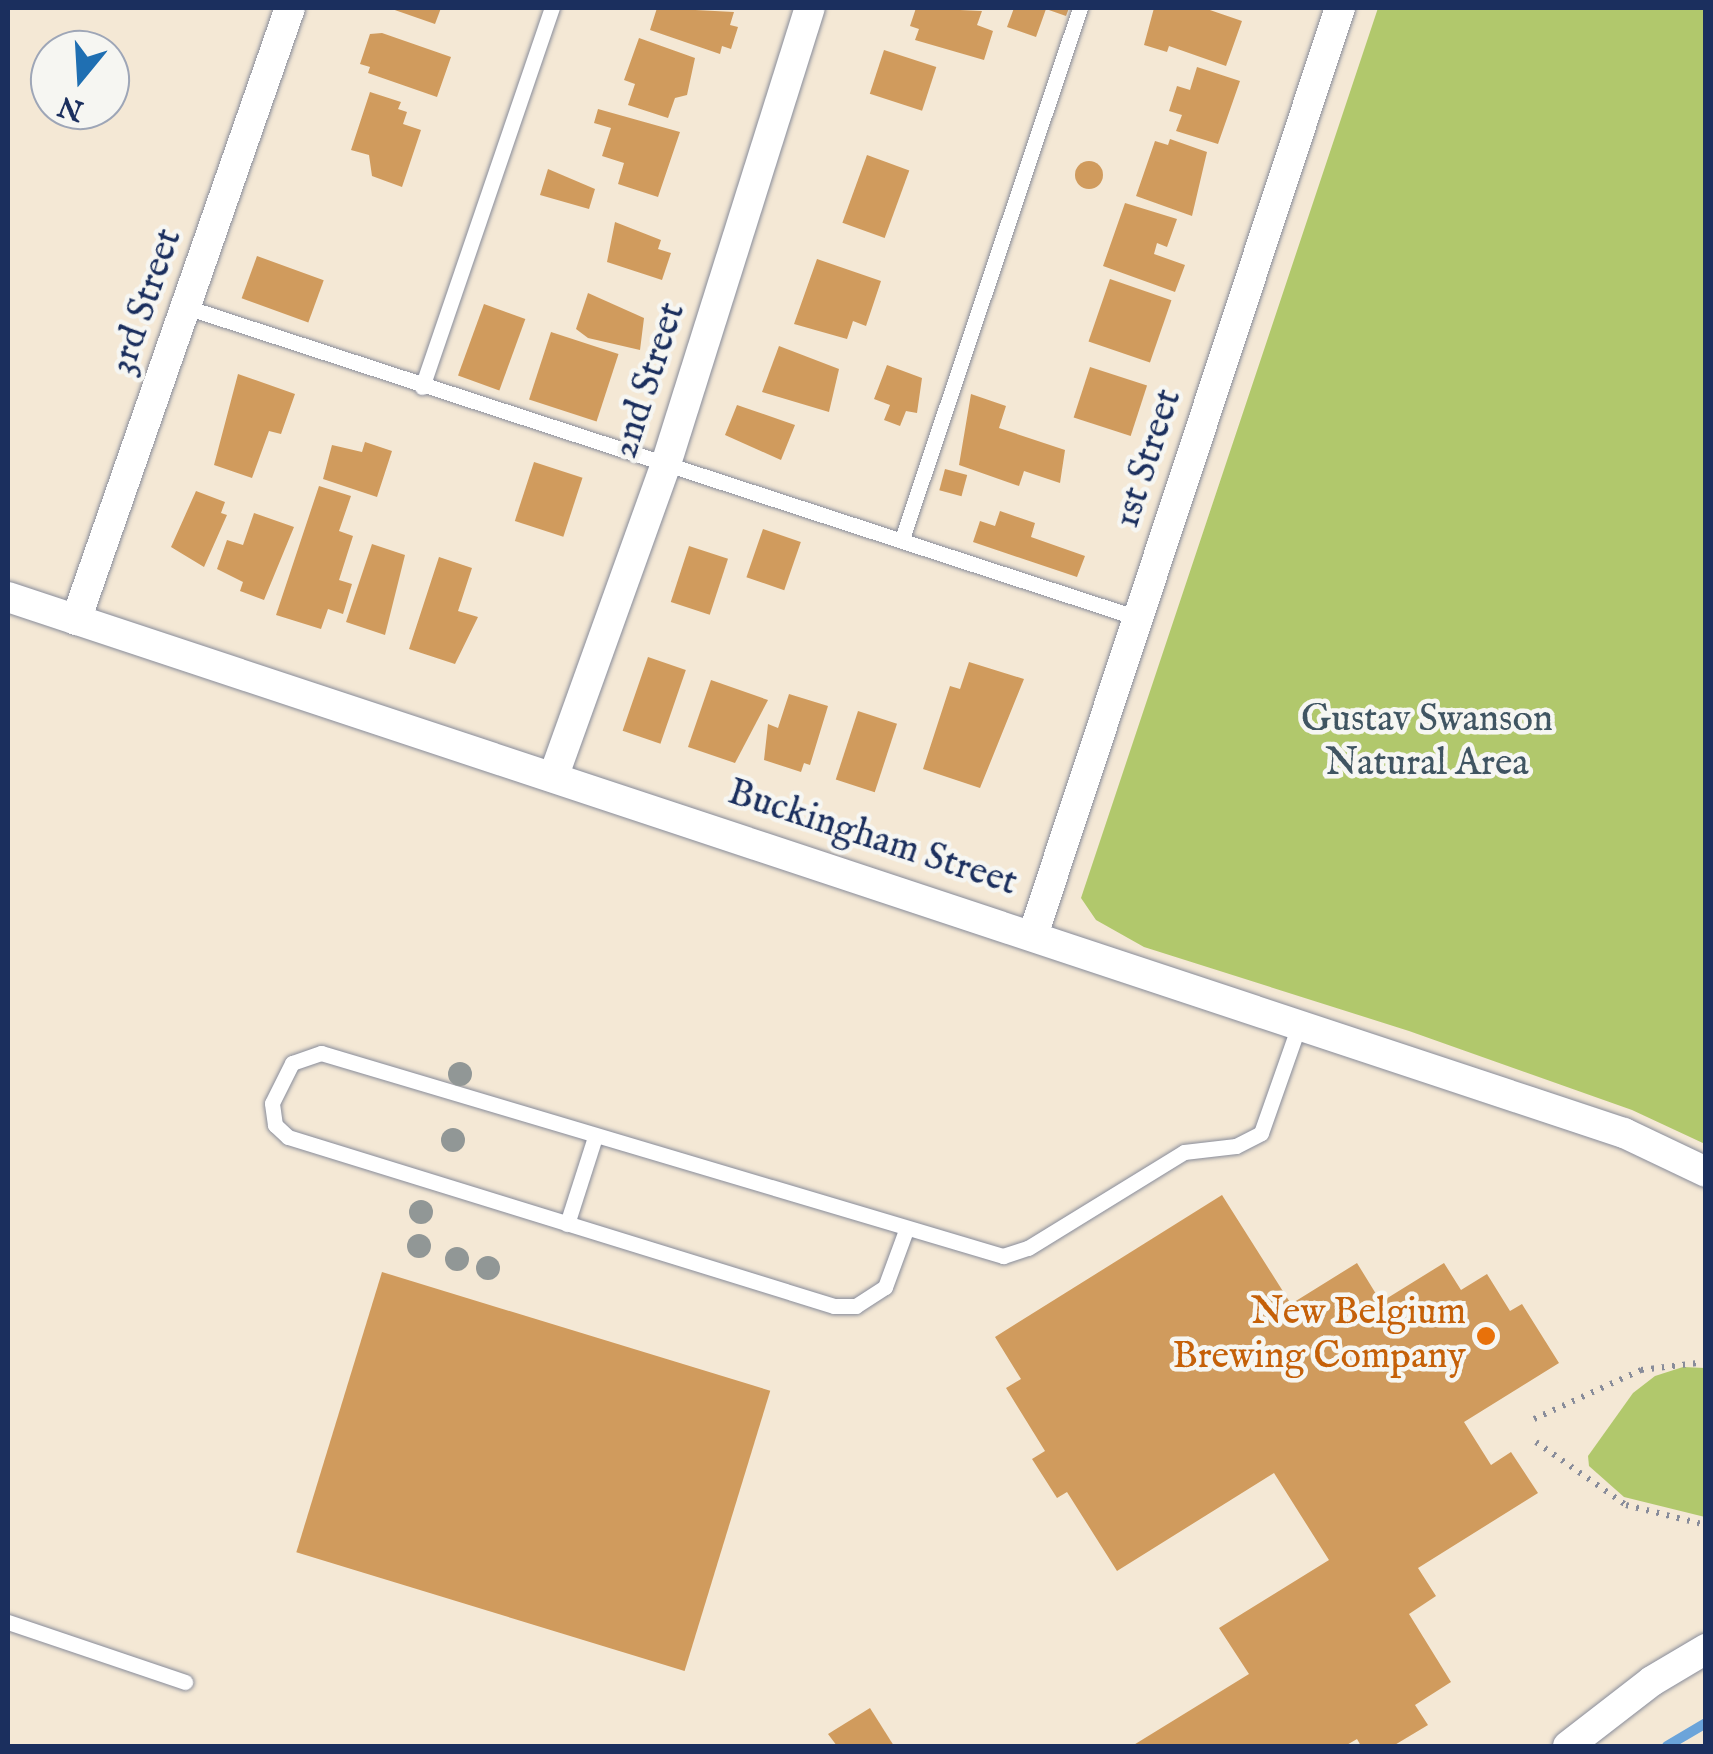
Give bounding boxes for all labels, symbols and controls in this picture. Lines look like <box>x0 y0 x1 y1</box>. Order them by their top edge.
north arrow <box>30 30 130 130</box>
text: N <box>54 87 88 127</box>
street label: 3rd Street <box>101 223 193 381</box>
street label: 2nd Street <box>603 297 697 465</box>
street label: 1st Street <box>1105 384 1193 534</box>
park label: Gustav Swanson Natural Area <box>1301 698 1553 788</box>
street label: Buckingham Street <box>722 771 1022 907</box>
place label: New Belgium Brewing Company <box>1173 1291 1466 1380</box>
marker: New Belgium Brewing Company <box>1475 1325 1497 1347</box>

